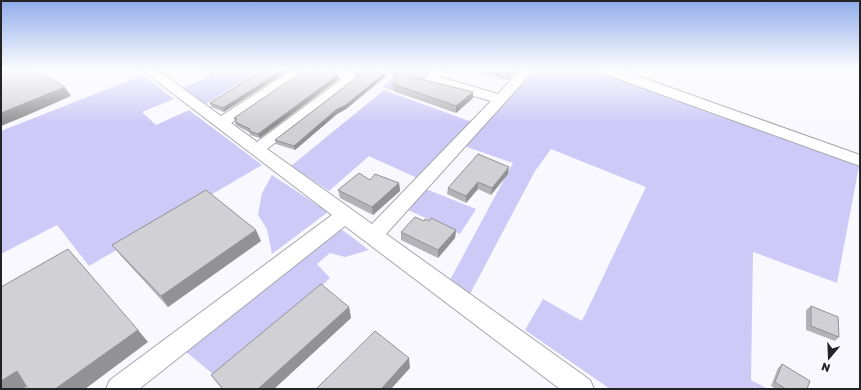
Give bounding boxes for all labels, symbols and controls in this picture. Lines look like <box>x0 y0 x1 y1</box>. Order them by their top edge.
north arrow <box>809 338 849 378</box>
text: N <box>820 360 832 375</box>

